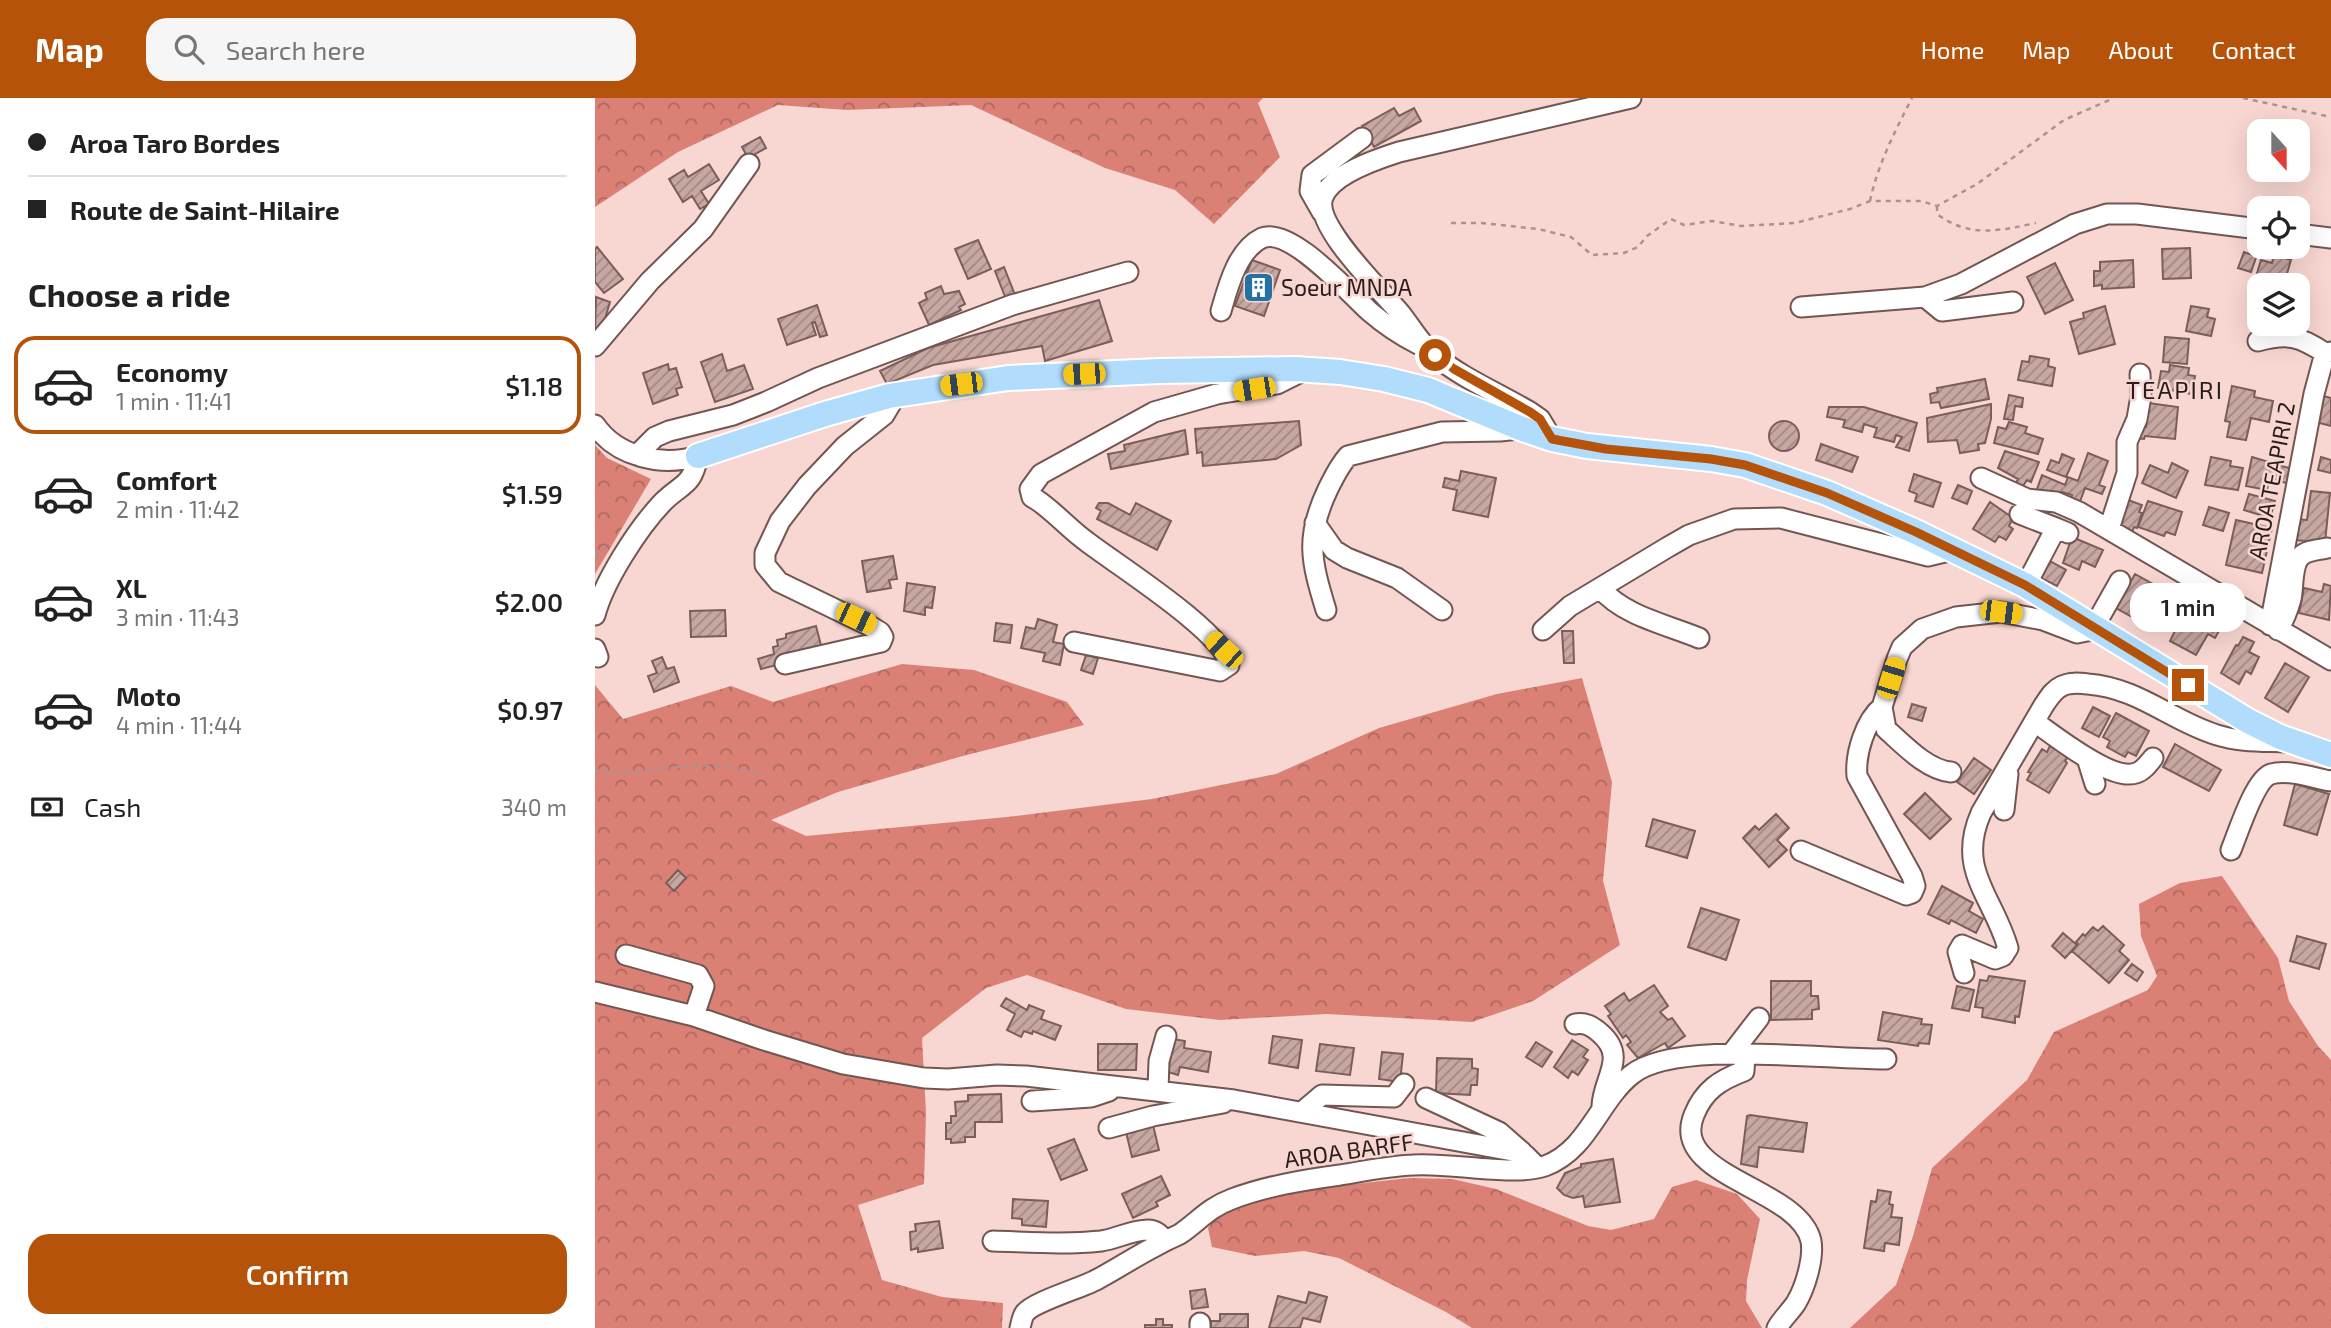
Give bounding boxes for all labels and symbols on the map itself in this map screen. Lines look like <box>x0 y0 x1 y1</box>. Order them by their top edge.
north arrow <box>2247 119 2310 182</box>
building icon: Soeur MNDA <box>1241 271 1275 305</box>
place label: Soeur MNDA <box>1281 273 1413 301</box>
route start <box>1419 339 1451 371</box>
car <box>1063 363 1106 385</box>
car <box>939 371 984 397</box>
car <box>1232 375 1277 403</box>
district label: TEAPIRI <box>2126 375 2224 404</box>
street label: AROA TEAPIRI 2 <box>2242 399 2300 562</box>
callout: 1 min <box>2130 584 2246 632</box>
car <box>1979 599 2024 625</box>
car <box>833 600 880 636</box>
car <box>1202 628 1247 672</box>
car <box>1875 655 1908 701</box>
route end <box>2172 669 2204 701</box>
street label: AROA BARFF <box>1282 1127 1415 1173</box>

